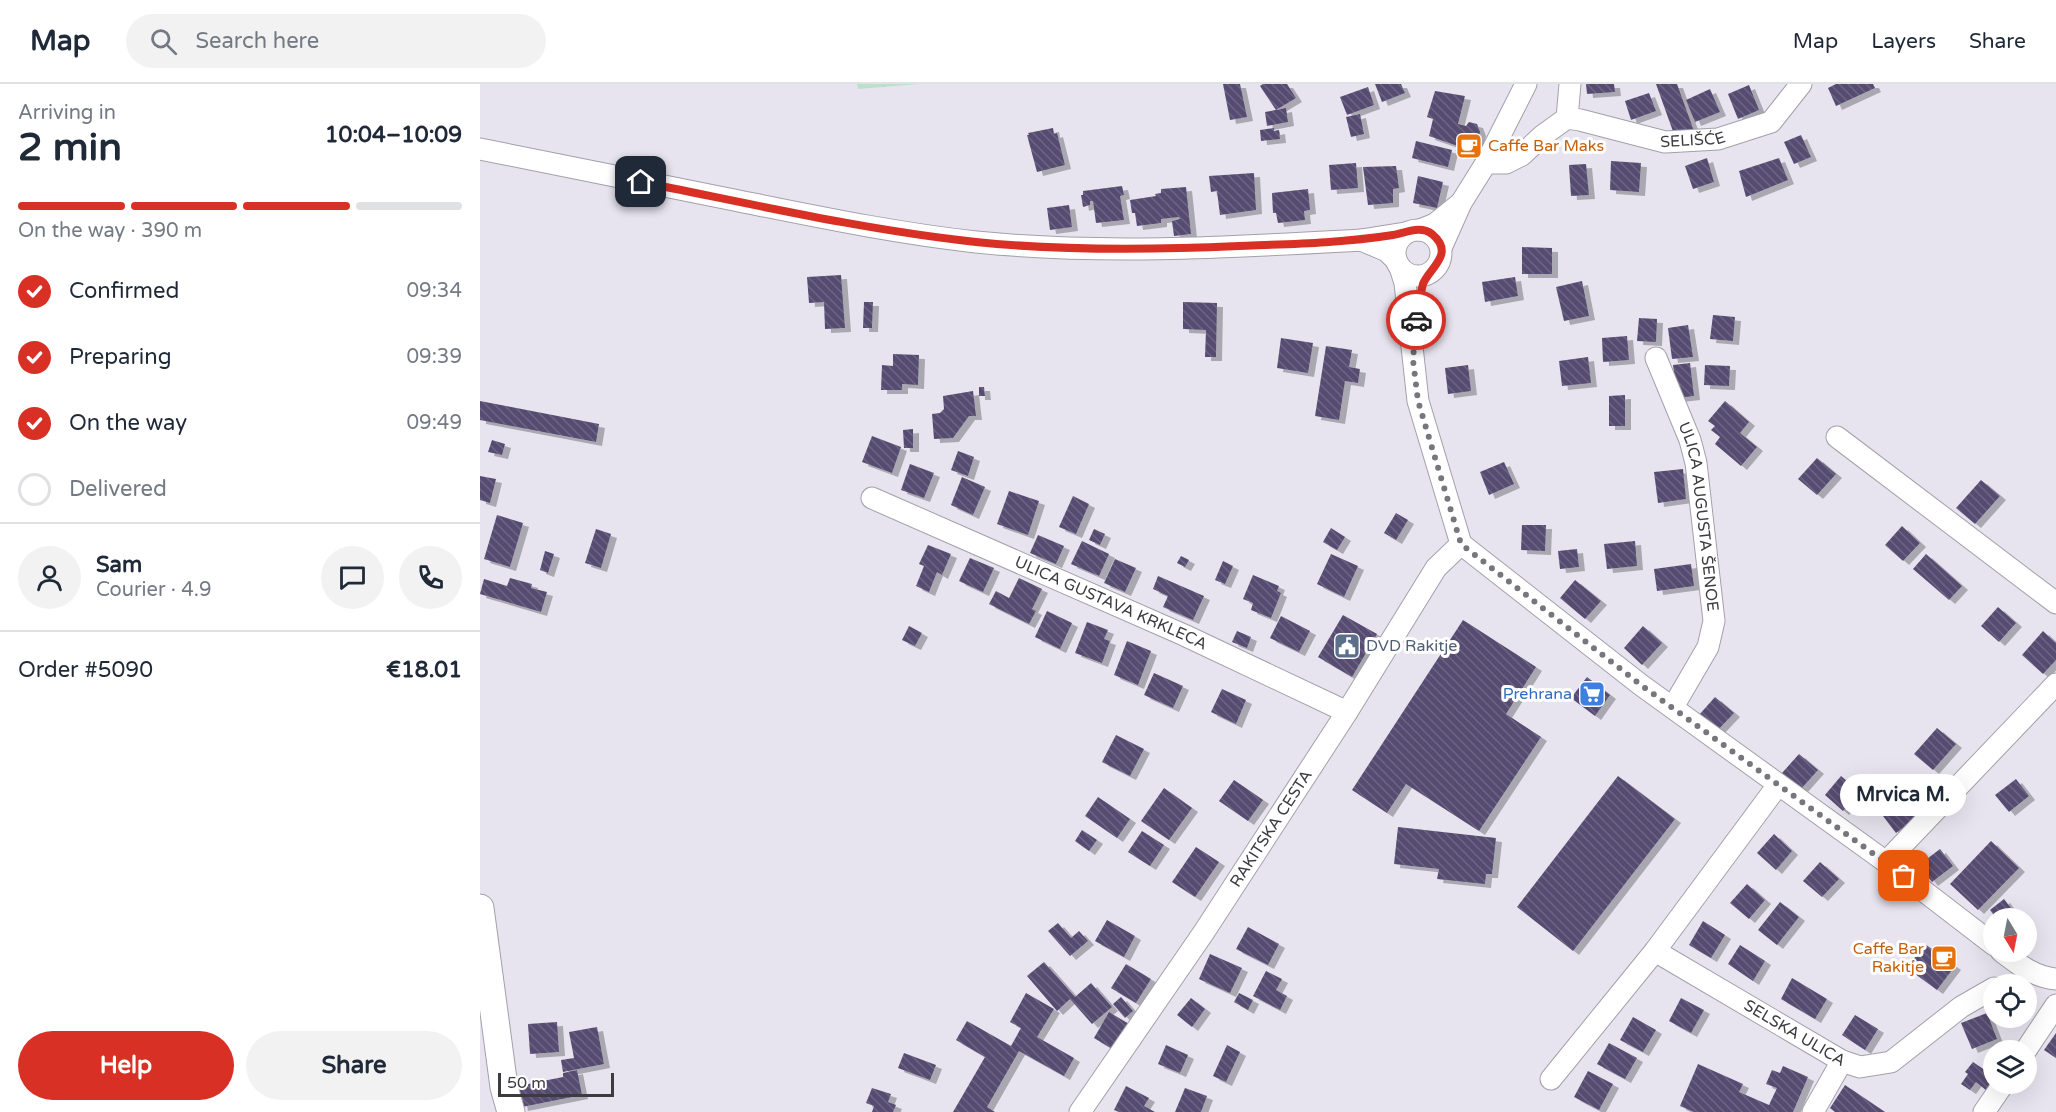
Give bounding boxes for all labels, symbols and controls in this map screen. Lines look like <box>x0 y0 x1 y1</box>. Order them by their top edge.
search box <box>126 14 546 68</box>
text: Map <box>30 24 90 58</box>
icon: search <box>147 25 180 58</box>
text: Search here <box>195 28 319 54</box>
text: Map <box>1793 29 1838 54</box>
text: Layers <box>1871 29 1936 54</box>
text: Share <box>1969 29 2026 54</box>
text: Arriving in <box>18 101 116 125</box>
text: 10:04–10:09 <box>325 122 462 148</box>
text: 2 min <box>18 124 122 171</box>
street label: SELIŠĆE <box>1660 127 1728 152</box>
cafe icon: Caffe Bar Maks <box>1454 131 1484 161</box>
place label: Caffe Bar Maks <box>1488 136 1604 156</box>
pin <box>615 156 666 207</box>
icon: home <box>624 165 657 198</box>
text: On the way · 390 m <box>18 219 202 243</box>
icon: check <box>18 275 51 308</box>
text: Confirmed <box>69 278 179 304</box>
text: 09:34 <box>407 279 462 303</box>
courier <box>1386 290 1446 350</box>
icon: car <box>1400 304 1433 337</box>
icon: check <box>18 341 51 374</box>
text: Preparing <box>69 344 172 370</box>
text: 09:39 <box>407 345 462 369</box>
icon: check <box>18 407 51 440</box>
text: On the way <box>69 410 187 436</box>
text: 09:49 <box>407 411 462 435</box>
street label: ULICA AUGUSTA ŠENOE <box>1674 419 1723 612</box>
text: Delivered <box>69 476 167 502</box>
button: person <box>18 546 81 609</box>
button: chat <box>321 546 384 609</box>
button: phone <box>399 546 462 609</box>
text: Sam <box>96 552 142 578</box>
street label: ULICA GUSTAVA KRKLECA <box>1012 552 1210 655</box>
text: Courier · 4.9 <box>96 578 211 602</box>
public building icon: DVD Rakitje <box>1332 631 1362 661</box>
place label: DVD Rakitje <box>1366 636 1457 656</box>
text: Order #5090 <box>18 657 153 683</box>
text: €18.01 <box>386 657 462 683</box>
supermarket icon: Prehrana <box>1577 679 1607 709</box>
place label: Prehrana <box>1503 684 1572 704</box>
street label: RAKITSKA CESTA <box>1226 766 1317 891</box>
callout: Mrvica M. <box>1841 774 1967 816</box>
text: Mrvica M. <box>1856 783 1950 807</box>
pin <box>1878 850 1929 901</box>
icon: bag <box>1887 859 1920 892</box>
north arrow <box>1983 908 2037 962</box>
map controls <box>1983 908 2037 1094</box>
place label: Caffe Bar Rakitje <box>1853 939 1925 977</box>
cafe icon: Caffe Bar Rakitje <box>1929 943 1959 973</box>
button: locate <box>1983 974 2037 1028</box>
street label: SELSKA ULICA <box>1740 995 1849 1071</box>
button: Help <box>18 1031 234 1100</box>
button: Share <box>246 1031 462 1100</box>
button: layers <box>1983 1040 2037 1094</box>
scale bar <box>498 1070 614 1098</box>
text: 50 m <box>507 1073 546 1093</box>

